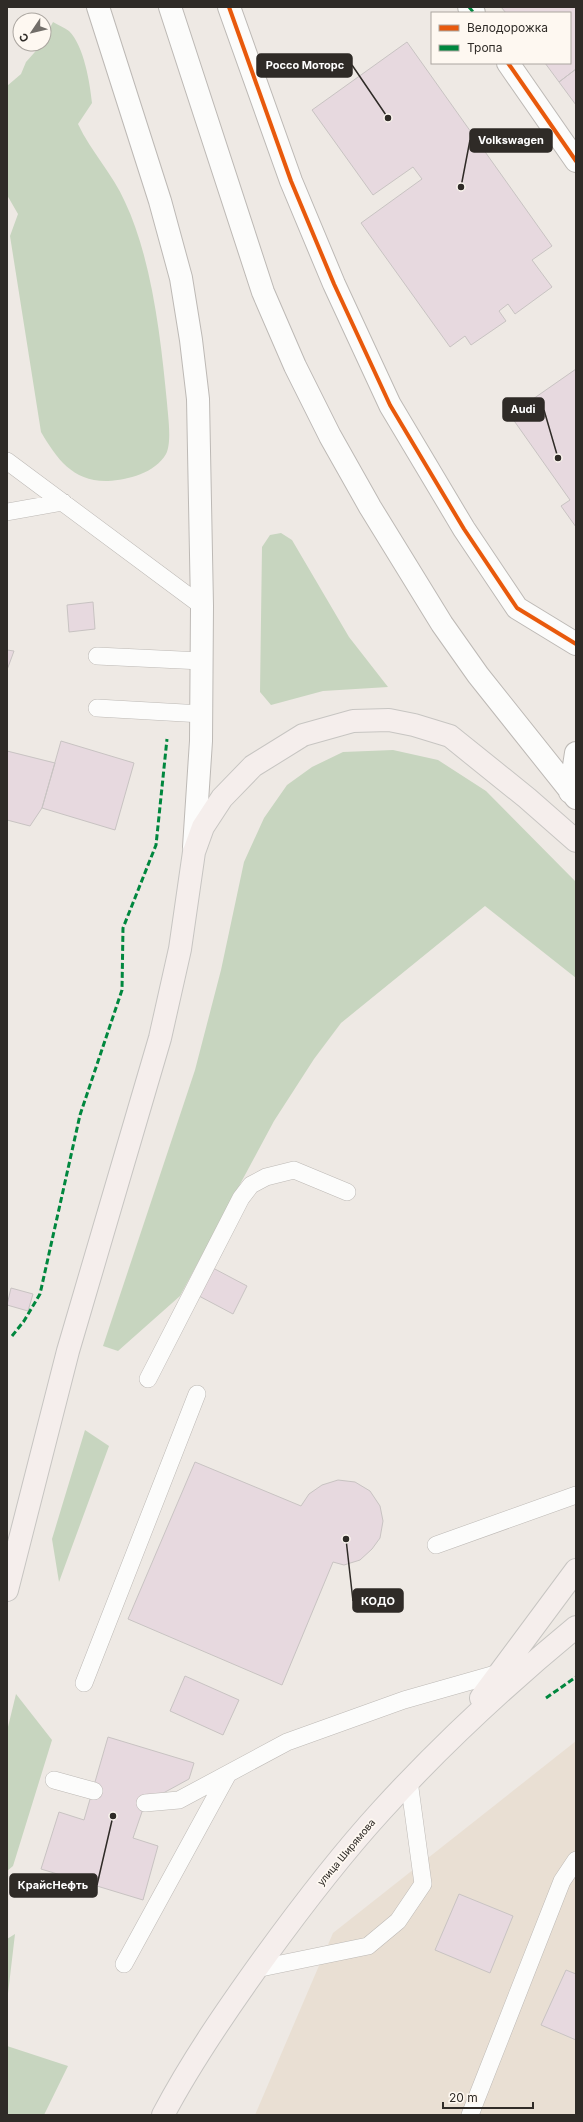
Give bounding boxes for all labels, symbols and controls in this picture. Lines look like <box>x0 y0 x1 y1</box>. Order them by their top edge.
north arrow <box>12 12 52 52</box>
legend <box>431 12 571 64</box>
text: Велодорожка <box>467 20 548 35</box>
text: С <box>16 30 32 45</box>
text: Тропа <box>467 40 502 55</box>
callout: Россо Моторс <box>257 54 352 77</box>
text: Россо Моторс <box>266 58 345 72</box>
callout: Volkswagen <box>470 129 552 152</box>
text: Volkswagen <box>478 133 544 147</box>
callout: Audi <box>503 398 544 421</box>
text: Audi <box>511 402 536 416</box>
callout: КОДО <box>353 1589 403 1612</box>
text: КОДО <box>361 1594 395 1608</box>
street label: улица Ширямова <box>315 1816 377 1888</box>
callout: КрайсНефть <box>10 1874 97 1897</box>
text: КрайсНефть <box>18 1878 89 1892</box>
scale bar <box>443 2084 533 2110</box>
text: 20 m <box>449 2090 478 2105</box>

